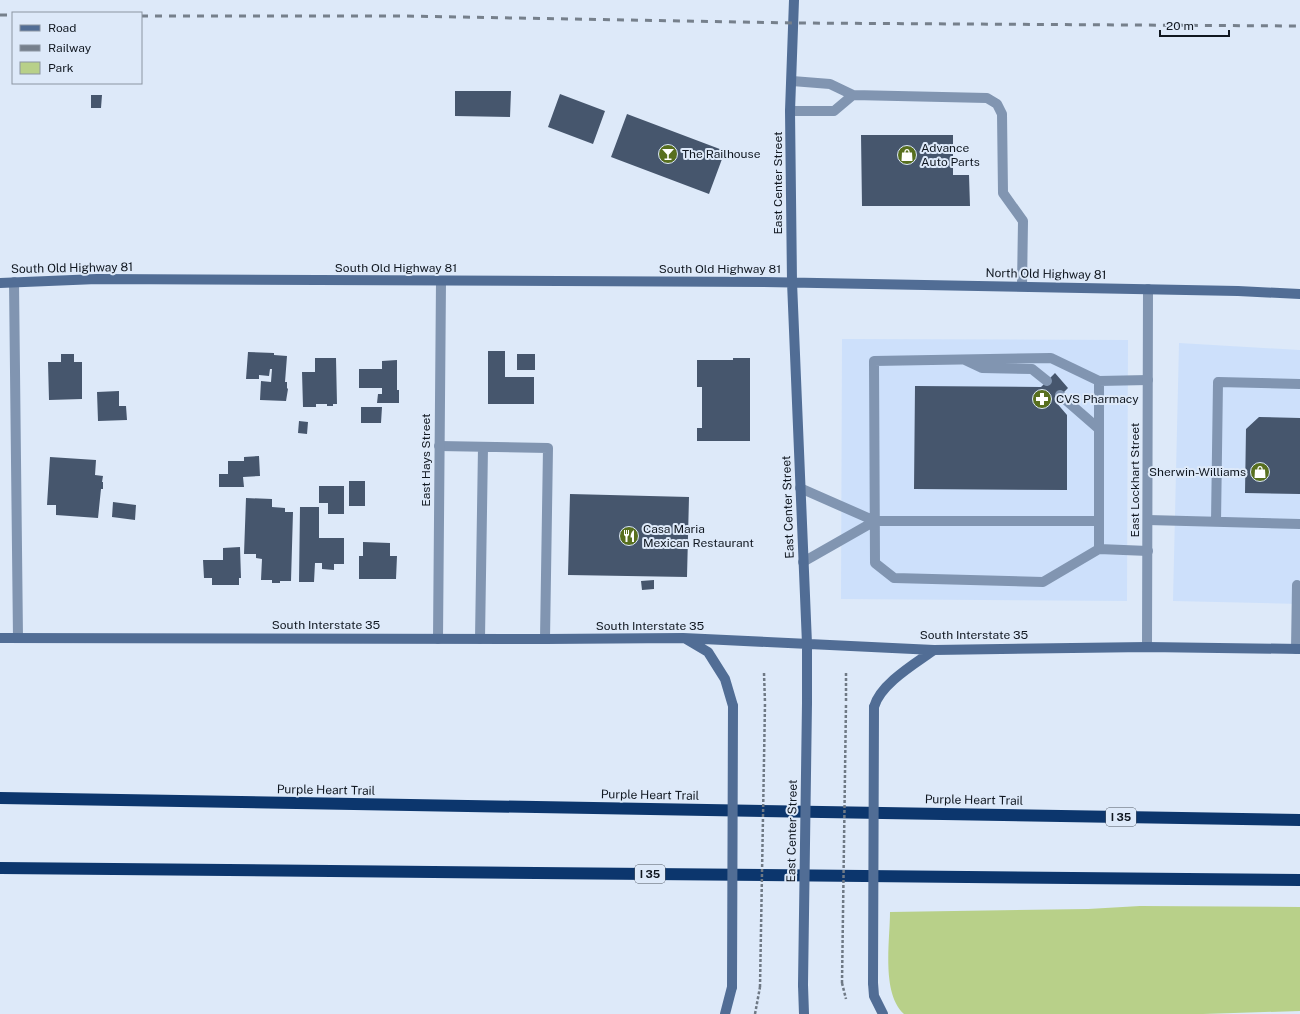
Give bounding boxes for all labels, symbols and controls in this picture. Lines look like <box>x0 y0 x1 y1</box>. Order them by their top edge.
legend <box>12 12 142 84</box>
scale bar <box>1160 12 1229 38</box>
text: 20 m <box>1166 19 1194 33</box>
text: Road <box>48 21 76 35</box>
text: Railway <box>48 41 92 55</box>
text: Park <box>48 61 74 75</box>
street label: East Center Street <box>771 131 785 235</box>
place label: Advance Auto Parts <box>921 141 980 169</box>
bar icon: The Railhouse <box>657 143 679 165</box>
shop icon: Advance Auto Parts <box>896 144 918 166</box>
place label: The Railhouse <box>682 147 761 161</box>
street label: South Old Highway 81 <box>11 260 133 276</box>
street label: South Old Highway 81 <box>335 261 457 275</box>
street label: South Old Highway 81 <box>659 262 781 276</box>
street label: North Old Highway 81 <box>985 266 1107 282</box>
pharmacy icon: CVS Pharmacy <box>1031 388 1053 410</box>
place label: CVS Pharmacy <box>1056 392 1139 406</box>
street label: East Hays Street <box>419 413 433 507</box>
street label: East Lockhart Street <box>1128 422 1142 537</box>
street label: East Center Street <box>779 455 797 559</box>
shop icon: Sherwin-Williams <box>1249 461 1271 483</box>
place label: Sherwin-Williams <box>1149 465 1246 479</box>
place label: Casa Maria Mexican Restaurant <box>643 522 754 550</box>
restaurant icon: Casa Maria Mexican Restaurant <box>618 525 640 547</box>
street label: South Interstate 35 <box>272 618 381 632</box>
street label: South Interstate 35 <box>596 619 705 633</box>
street label: South Interstate 35 <box>920 628 1029 642</box>
street label: East Center Street <box>784 779 800 883</box>
street label: Purple Heart Trail <box>277 782 376 798</box>
street label: Purple Heart Trail <box>601 787 700 803</box>
street label: Purple Heart Trail <box>925 792 1024 808</box>
road number: I 35 <box>1106 808 1136 826</box>
road number: I 35 <box>635 865 665 883</box>

